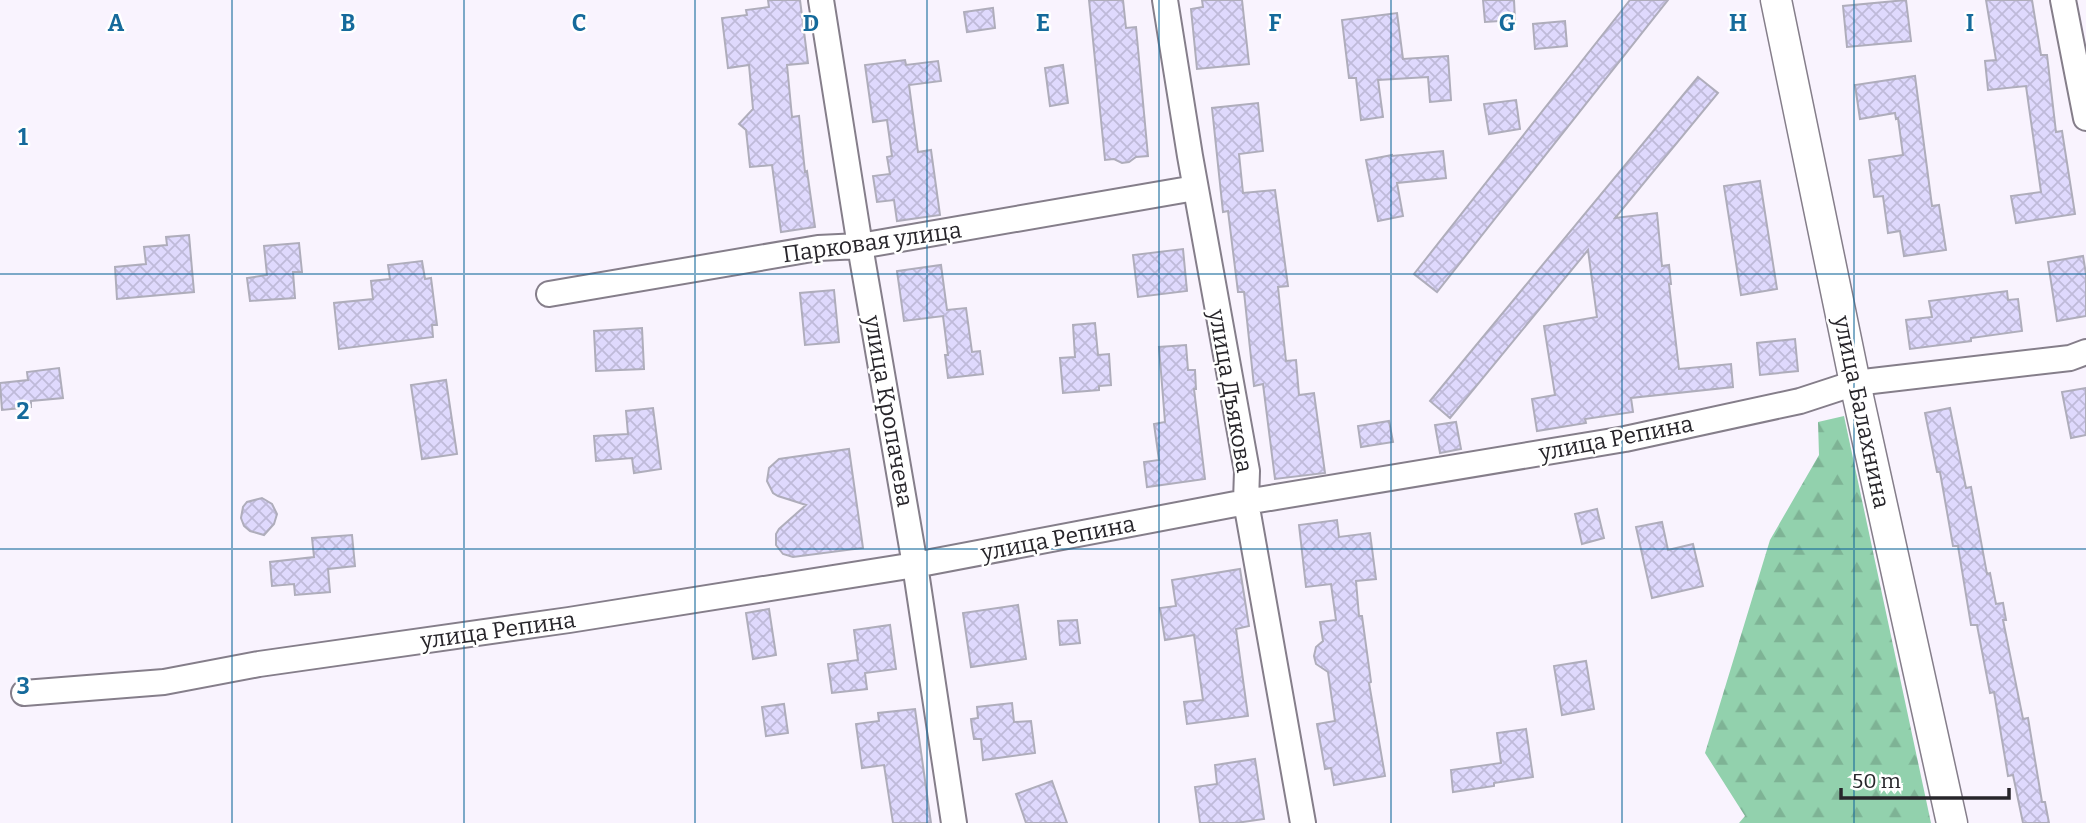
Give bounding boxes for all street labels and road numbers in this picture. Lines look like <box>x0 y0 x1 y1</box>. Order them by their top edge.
street label: Парковая улица <box>781 216 964 268</box>
street label: улица Дъякова <box>1203 306 1259 475</box>
street label: улица Кропачева <box>858 312 920 509</box>
street label: улица Балахнина <box>1828 312 1896 511</box>
street label: улица Репина <box>1536 409 1696 467</box>
street label: улица Репина <box>978 509 1138 567</box>
street label: улица Репина <box>418 605 578 655</box>

